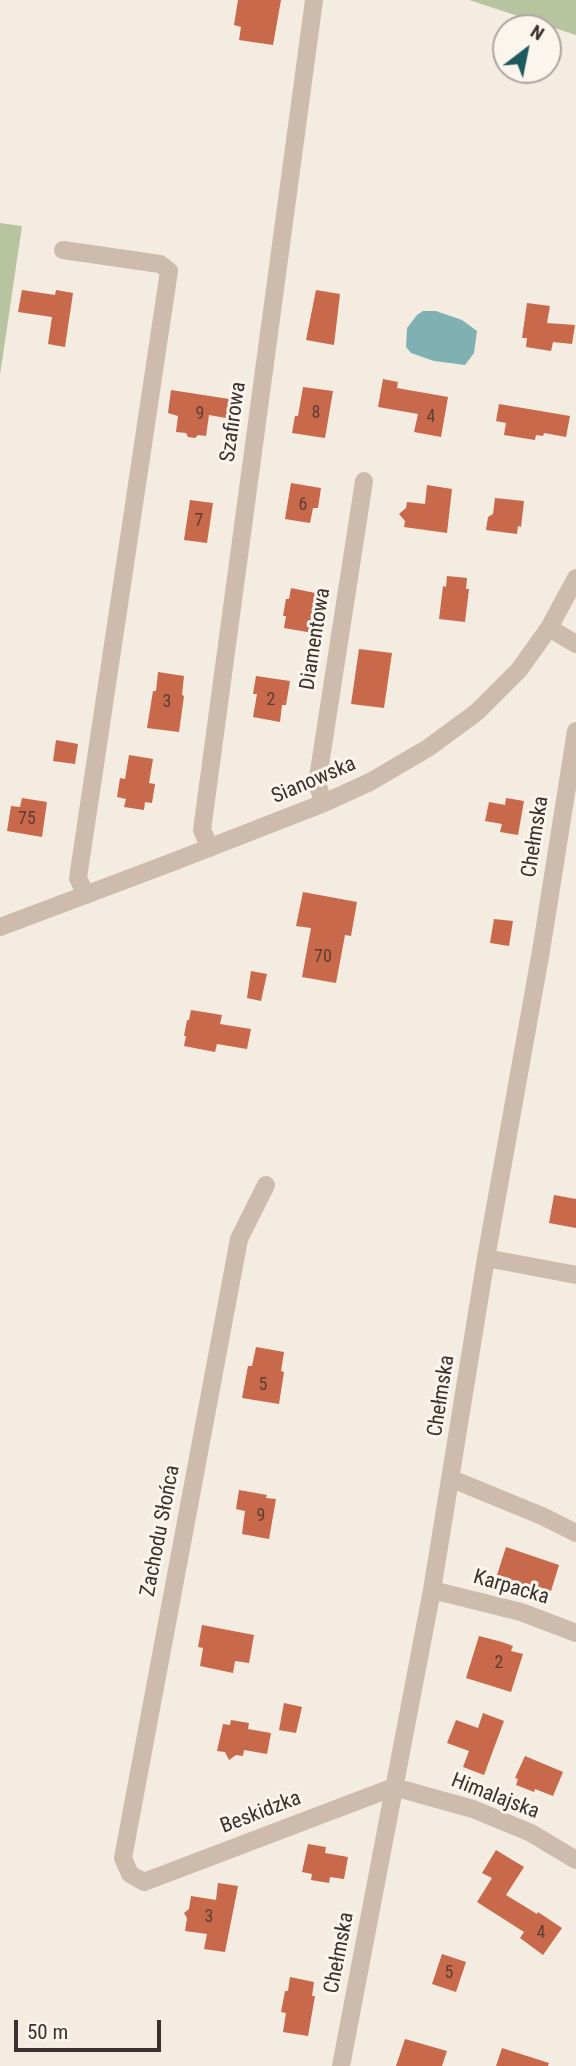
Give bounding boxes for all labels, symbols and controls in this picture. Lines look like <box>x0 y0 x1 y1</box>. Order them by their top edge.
north arrow <box>492 14 562 84</box>
text: N <box>526 20 548 45</box>
street label: Szafirowa <box>216 380 252 464</box>
house number: 8 <box>312 402 320 424</box>
house number: 9 <box>196 403 204 425</box>
house number: 4 <box>427 406 435 428</box>
house number: 6 <box>299 494 307 516</box>
house number: 7 <box>195 510 203 532</box>
street label: Diamentowa <box>296 586 336 692</box>
house number: 2 <box>267 689 275 711</box>
house number: 3 <box>163 691 171 713</box>
street label: Sianowska <box>268 752 360 810</box>
street label: Chełmska <box>517 795 555 879</box>
house number: 75 <box>18 808 36 830</box>
house number: 70 <box>314 946 332 968</box>
street label: Chełmska <box>423 1354 461 1438</box>
house number: 5 <box>259 1374 267 1396</box>
street label: Zachodu Słońca <box>136 1463 186 1599</box>
house number: 9 <box>257 1505 265 1527</box>
street label: Karpacka <box>470 1565 552 1611</box>
house number: 2 <box>495 1652 503 1674</box>
street label: Himalajska <box>447 1769 543 1825</box>
street label: Beskidzka <box>217 1786 305 1840</box>
house number: 3 <box>205 1906 213 1928</box>
street label: Chełmska <box>320 1910 360 1996</box>
house number: 4 <box>537 1922 545 1944</box>
house number: 5 <box>445 1962 453 1984</box>
scale bar <box>18 2007 164 2050</box>
text: 50 m <box>27 2020 68 2044</box>

